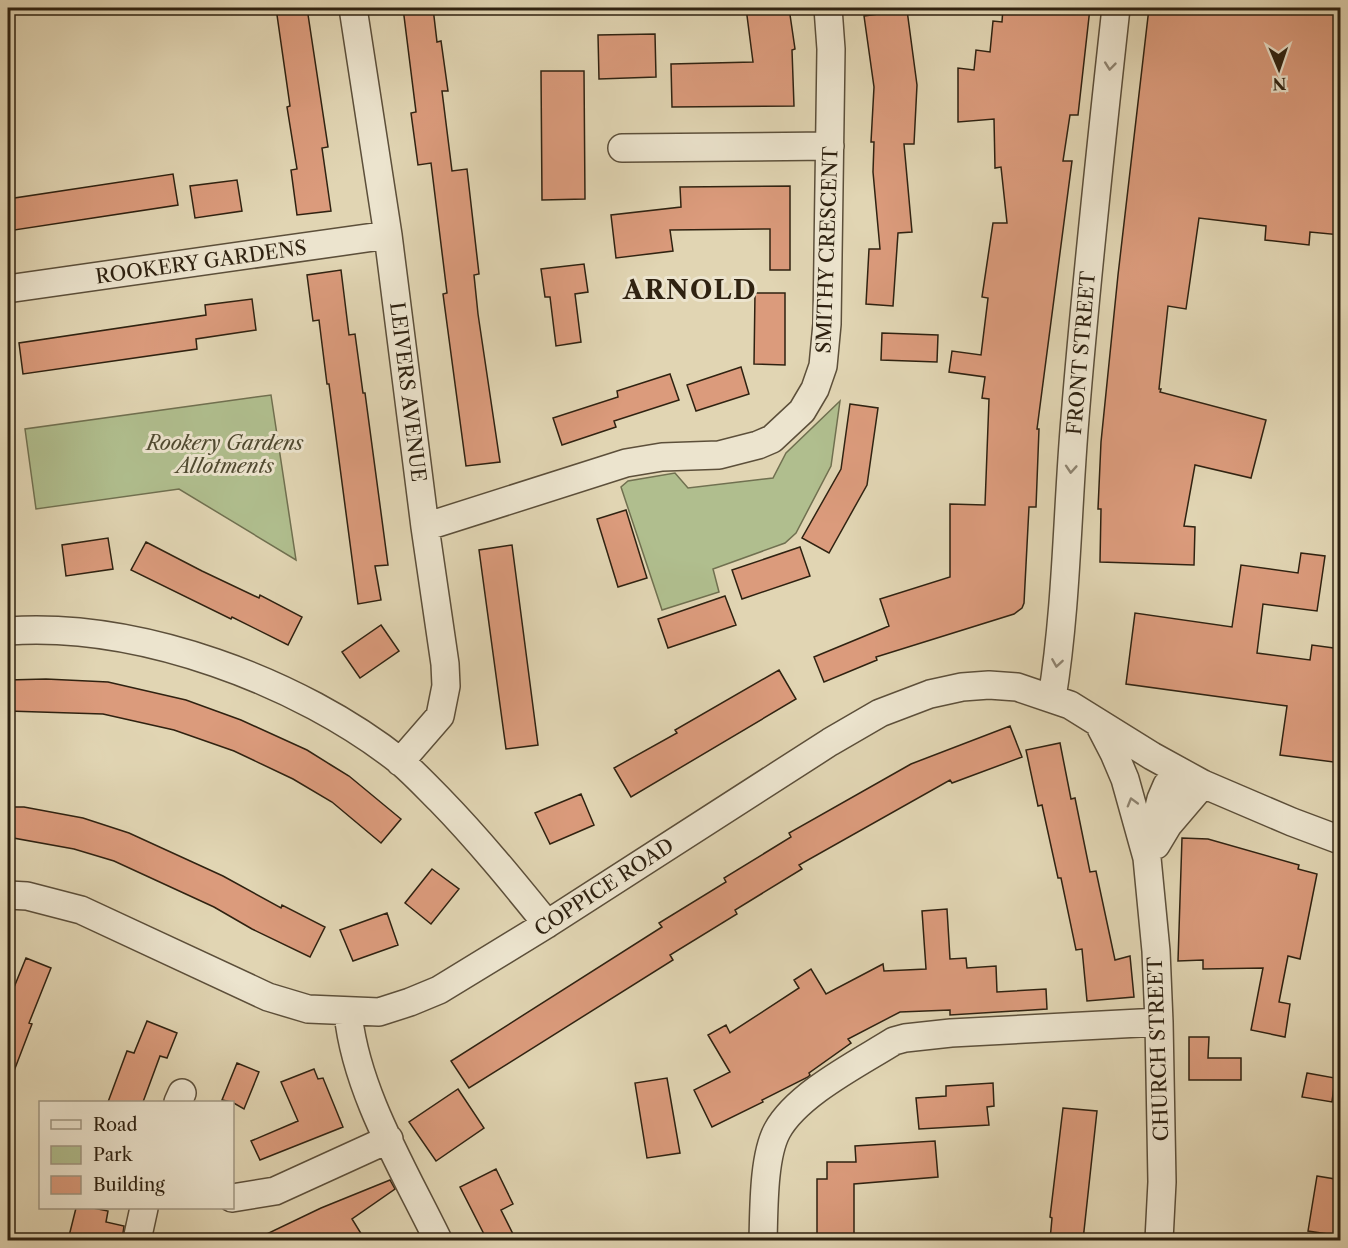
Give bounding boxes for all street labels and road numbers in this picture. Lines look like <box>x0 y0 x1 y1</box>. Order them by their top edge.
street label: SMITHY CRESCENT <box>811 146 843 354</box>
street label: ROOKERY GARDENS <box>94 235 308 289</box>
street label: FRONT STREET <box>1062 270 1100 436</box>
street label: LEIVERS AVENUE <box>385 301 431 483</box>
street label: COPPICE ROAD <box>530 833 678 941</box>
street label: CHURCH STREET <box>1143 956 1173 1142</box>

